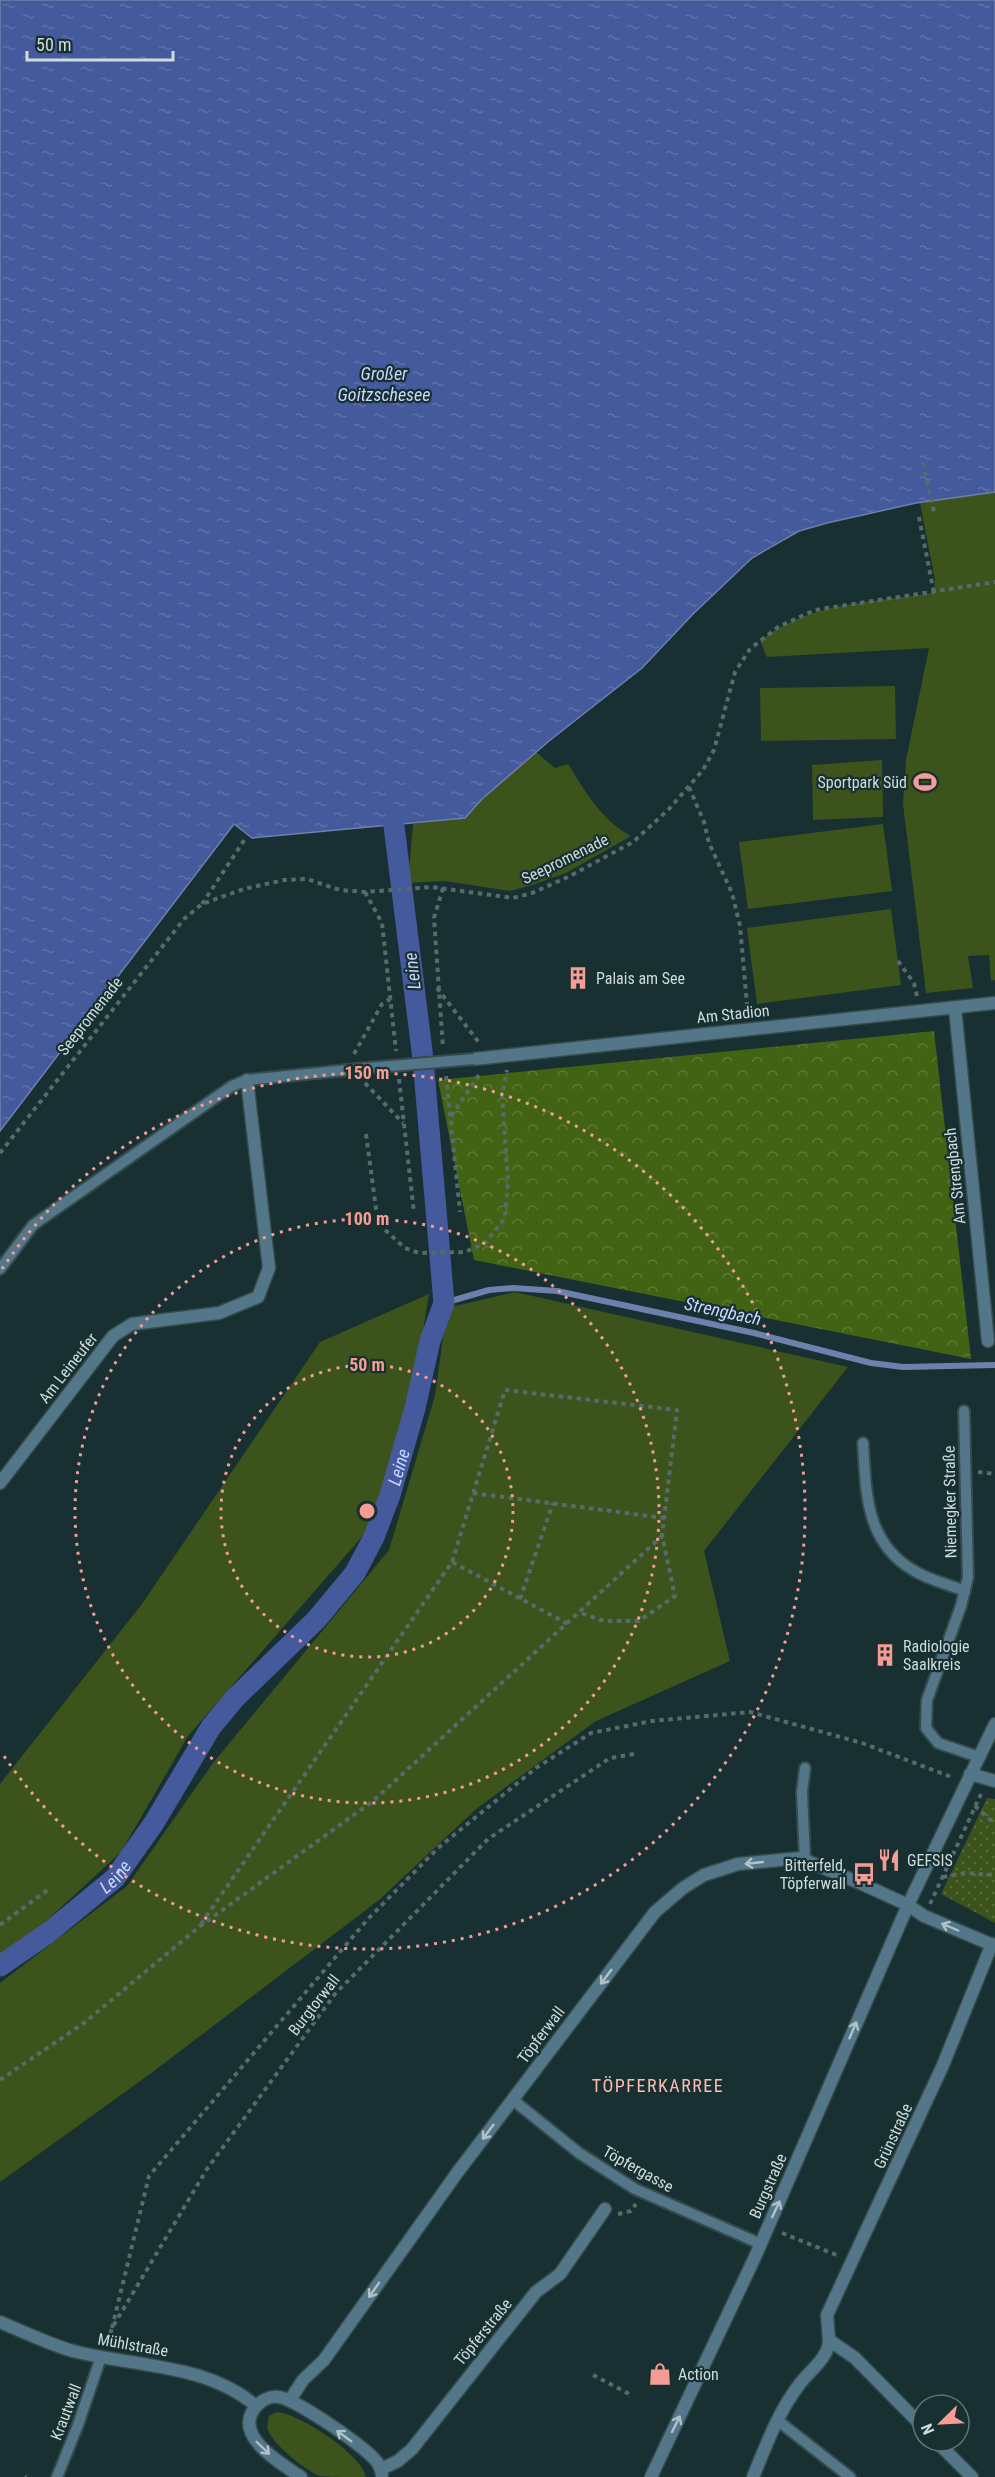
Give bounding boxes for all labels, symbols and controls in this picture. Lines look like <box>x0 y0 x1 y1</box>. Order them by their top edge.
scale bar <box>27 24 172 62</box>
text: 50 m <box>36 34 71 55</box>
water label: Großer Goitzschesee <box>338 363 430 405</box>
sports icon: Sportpark Süd <box>912 769 938 795</box>
place label: Sportpark Süd <box>818 773 907 792</box>
street label: Seepromenade <box>518 830 612 888</box>
water label: Leine <box>399 951 425 991</box>
building icon: Palais am See <box>565 965 591 991</box>
place label: Palais am See <box>596 969 685 988</box>
street label: Seepromenade <box>53 973 127 1059</box>
street label: Am Stadion <box>696 1001 770 1027</box>
text: 150 m <box>345 1062 389 1083</box>
street label: Am Strengbach <box>941 1127 969 1225</box>
text: 100 m <box>345 1208 389 1229</box>
water label: Strengbach <box>683 1293 763 1329</box>
street label: Am Leineufer <box>35 1329 101 1407</box>
text: 50 m <box>349 1354 385 1375</box>
street label: Niemegker Straße <box>940 1445 960 1559</box>
water label: Leine <box>383 1446 413 1488</box>
centre of rings <box>357 1501 377 1521</box>
place label: Radiologie Saalkreis <box>903 1637 970 1674</box>
building icon: Radiologie Saalkreis <box>872 1642 898 1668</box>
restaurant icon: GEFSIS <box>876 1847 902 1873</box>
place label: GEFSIS <box>907 1851 953 1870</box>
water label: Leine <box>95 1856 135 1897</box>
place label: Bitterfeld, Töpferwall <box>780 1856 846 1893</box>
one-way arrow <box>745 1858 765 1869</box>
bus stop icon: Bitterfeld, Töpferwall <box>851 1861 877 1887</box>
one-way arrow <box>942 1921 960 1932</box>
one-way arrow <box>599 1969 612 1985</box>
street label: Burgtorwall <box>284 1971 344 2039</box>
street label: Töpferwall <box>513 2003 569 2067</box>
one-way arrow <box>848 2022 860 2040</box>
district label: TÖPFERKARREE <box>592 2075 724 2096</box>
street label: Grünstraße <box>870 2100 916 2172</box>
one-way arrow <box>482 2124 494 2140</box>
street label: Töpfergasse <box>599 2142 677 2196</box>
street label: Burgstraße <box>745 2151 791 2221</box>
one-way arrow <box>770 2201 782 2219</box>
one-way arrow <box>368 2282 380 2298</box>
street label: Töpferstraße <box>450 2295 516 2369</box>
street label: Mühlstraße <box>96 2329 170 2361</box>
shop icon: Action <box>647 2361 673 2387</box>
place label: Action <box>678 2365 719 2384</box>
street label: Krautwall <box>47 2381 85 2443</box>
north arrow <box>911 2393 971 2453</box>
one-way arrow <box>671 2416 683 2434</box>
text: N <box>917 2421 938 2437</box>
one-way arrow <box>336 2430 352 2442</box>
one-way arrow <box>256 2441 271 2455</box>

